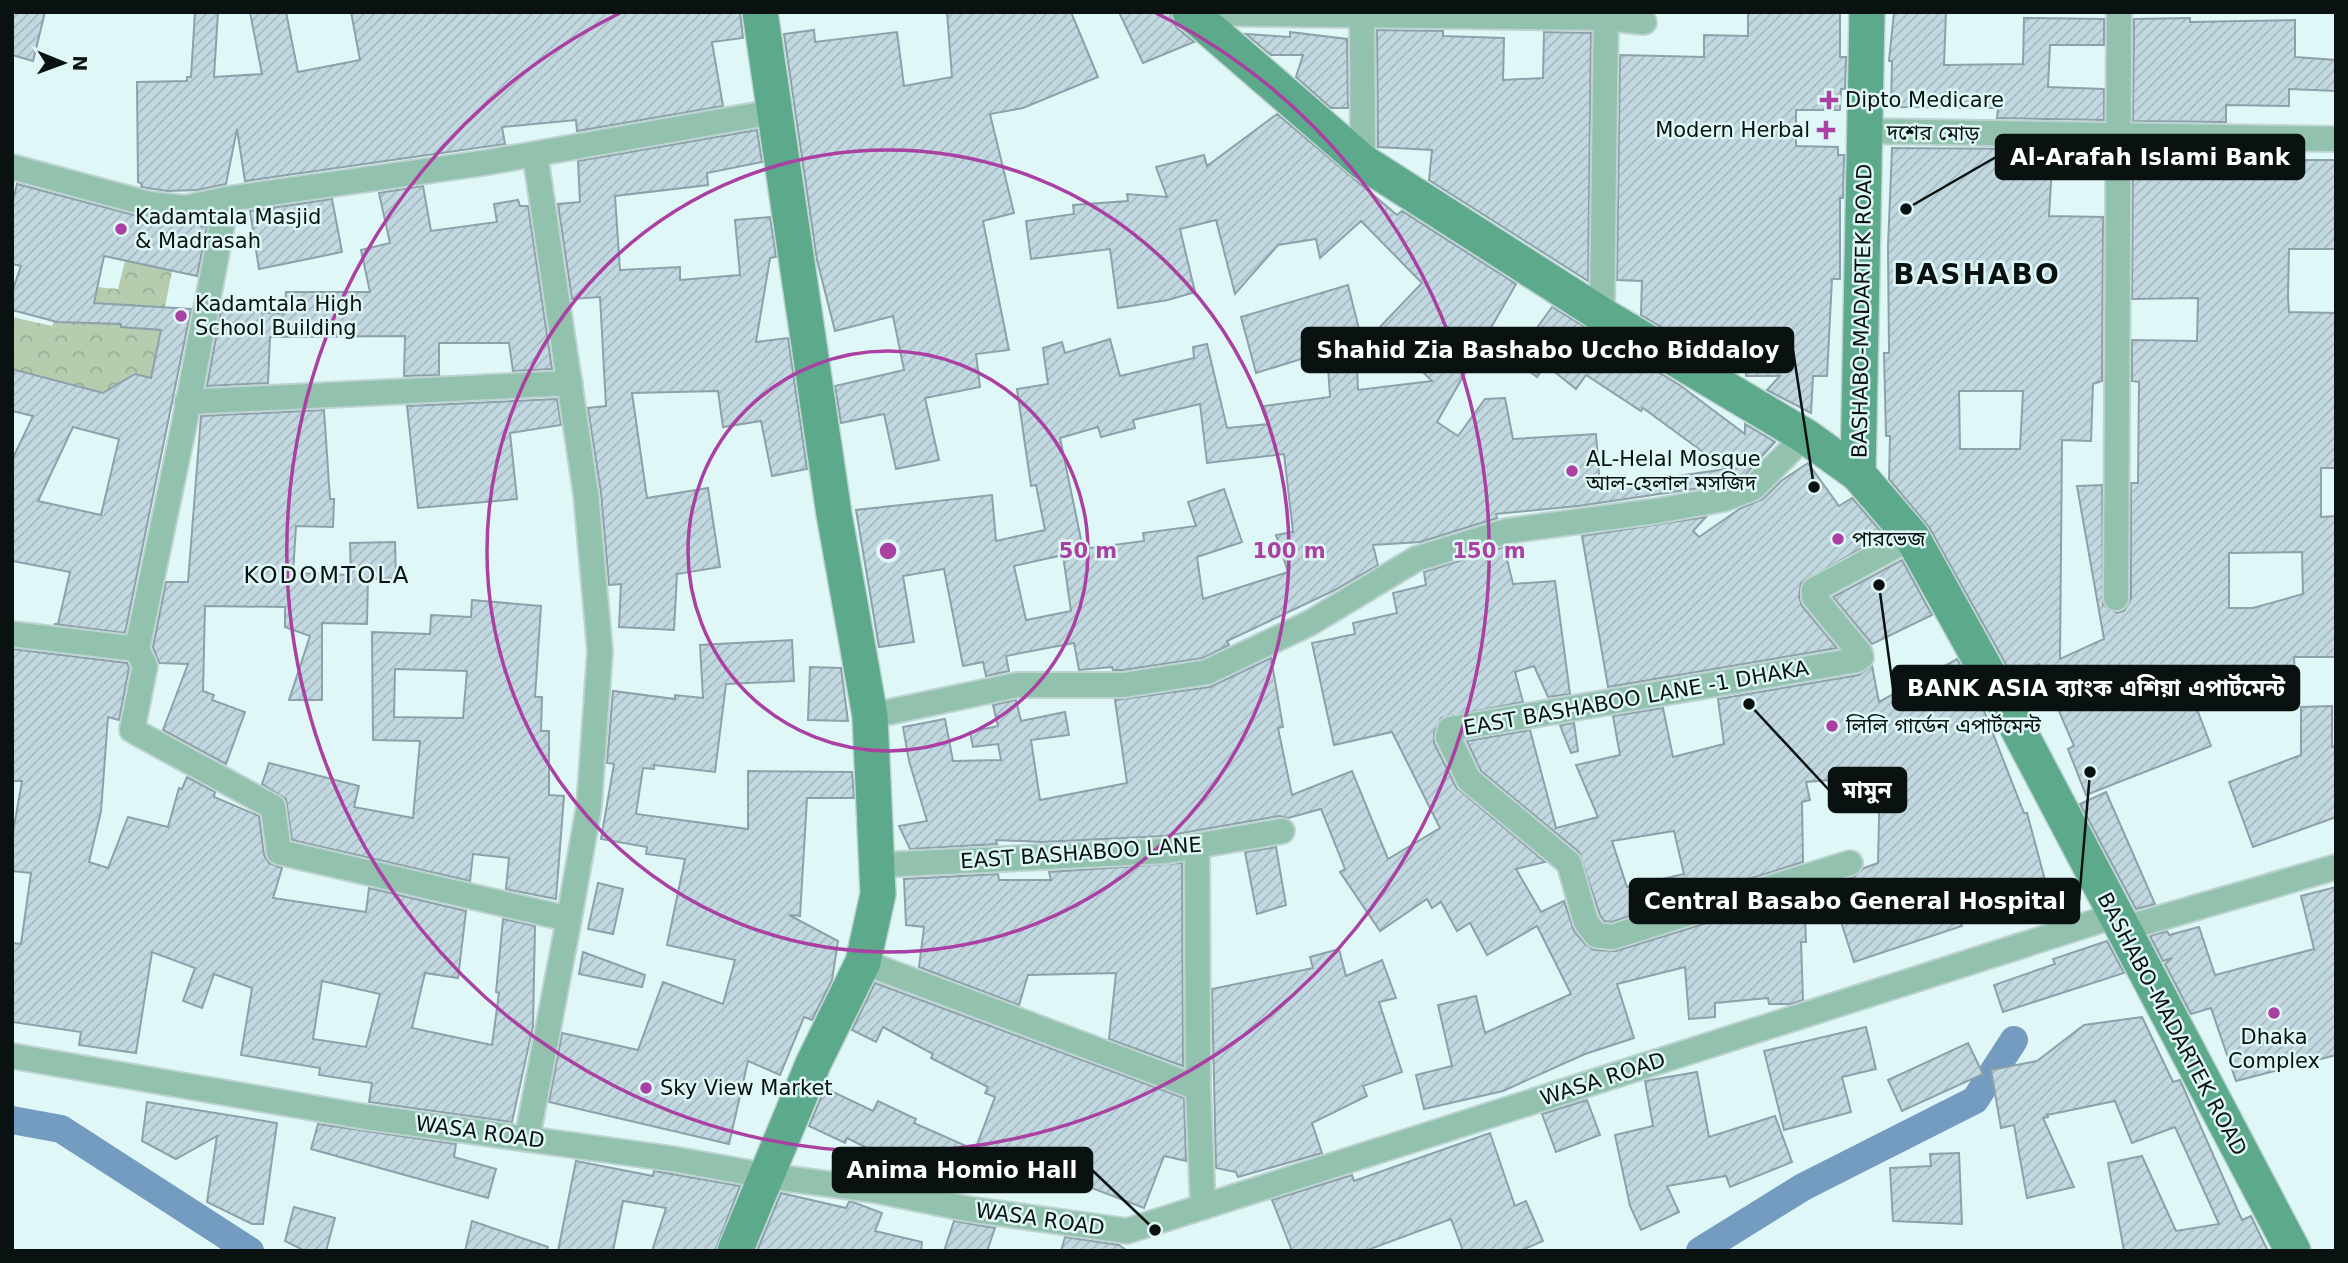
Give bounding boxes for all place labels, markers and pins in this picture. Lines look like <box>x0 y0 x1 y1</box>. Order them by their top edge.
place label: Dipto Medicare <box>1845 88 2004 112</box>
marker: Dipto Medicare <box>1819 90 1839 110</box>
place label: Modern Herbal <box>1655 118 1810 142</box>
marker: Modern Herbal <box>1816 120 1836 140</box>
callout: Al-Arafah Islami Bank <box>1996 135 2304 179</box>
place label: Kadamtala Masjid & Madrasah <box>135 205 321 253</box>
marker: Kadamtala Masjid & Madrasah <box>113 221 129 237</box>
place label: Kadamtala High School Building <box>195 292 363 340</box>
marker: Kadamtala High School Building <box>173 308 189 324</box>
callout: Shahid Zia Bashabo Uccho Biddaloy <box>1302 328 1793 372</box>
place label: AL-Helal Mosque আল-হেলাল মসজিদ <box>1585 447 1761 495</box>
marker: AL-Helal Mosque আল-হেলাল মসজিদ <box>1564 463 1580 479</box>
place label: পারভেজ <box>1852 527 1926 551</box>
marker: পারভেজ <box>1830 531 1846 547</box>
centre of rings <box>876 539 900 563</box>
callout: BANK ASIA ব্যাংক এশিয়া এপার্টমেন্ট <box>1893 666 2299 710</box>
place label: লিলি গার্ডেন এপার্টমেন্ট <box>1845 713 2042 738</box>
marker: লিলি গার্ডেন এপার্টমেন্ট <box>1824 718 1840 734</box>
callout: মামুন <box>1829 768 1906 812</box>
callout: Central Basabo General Hospital <box>1630 879 2079 923</box>
marker: Dhaka Complex <box>2266 1005 2282 1021</box>
place label: Dhaka Complex <box>2228 1025 2320 1073</box>
place label: Sky View Market <box>660 1076 833 1100</box>
marker: Sky View Market <box>638 1080 654 1096</box>
callout: Anima Homio Hall <box>833 1148 1092 1192</box>

